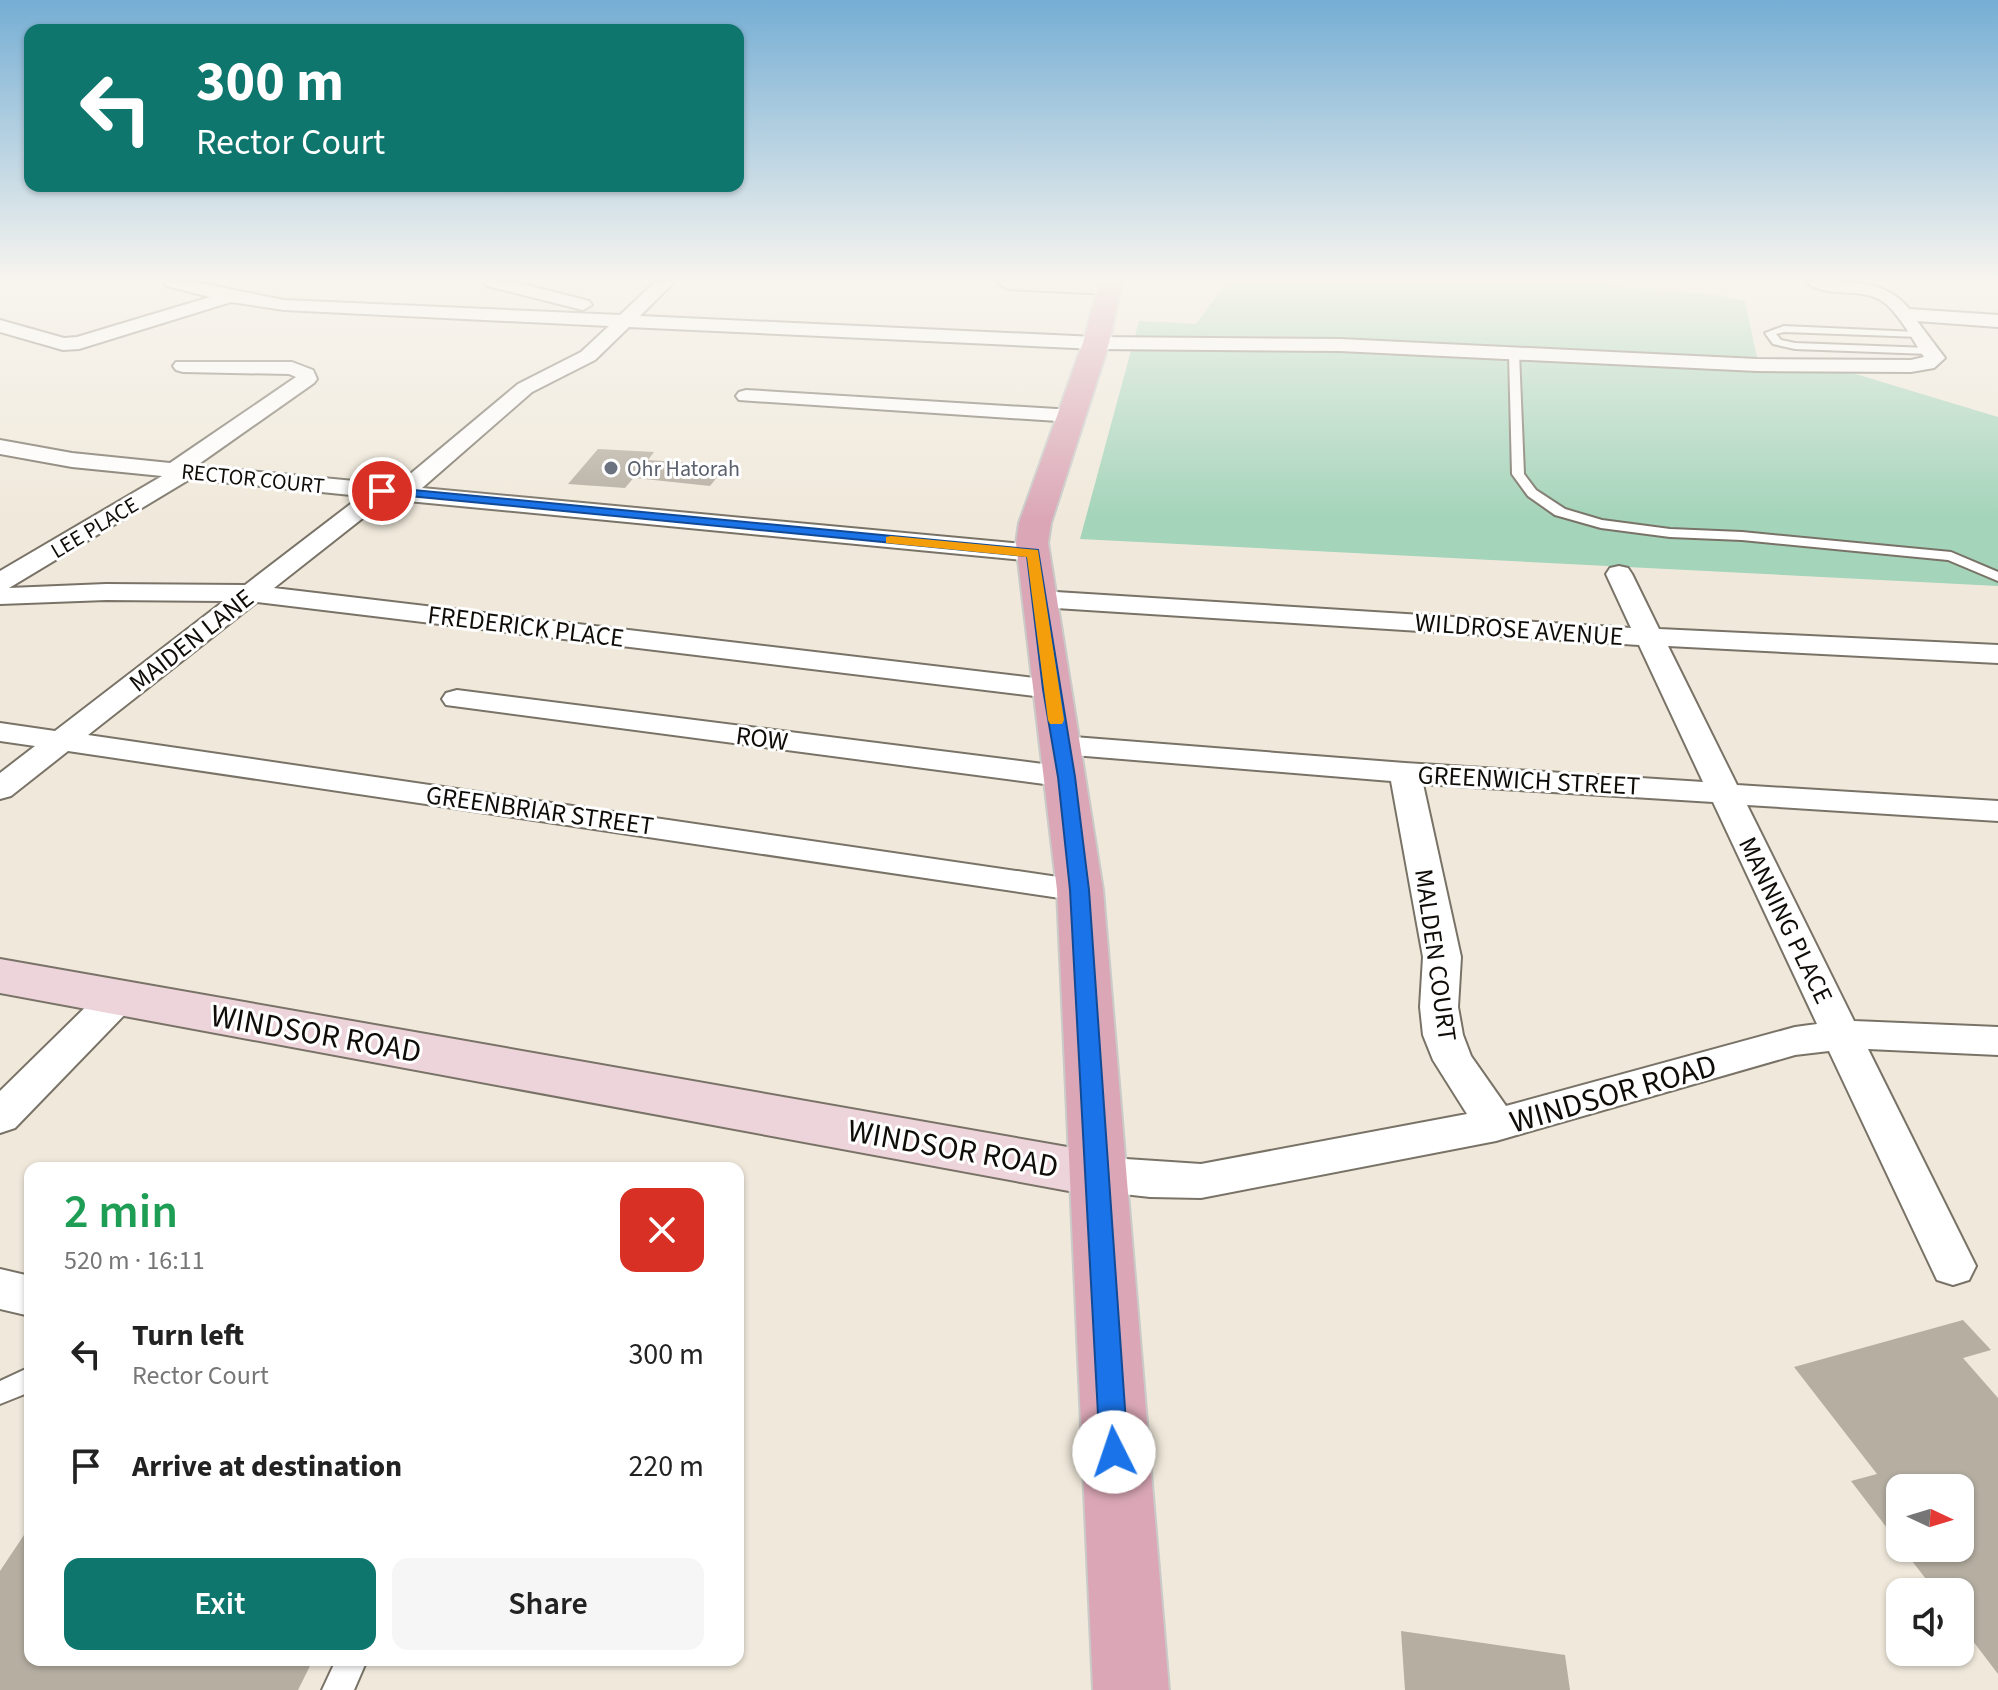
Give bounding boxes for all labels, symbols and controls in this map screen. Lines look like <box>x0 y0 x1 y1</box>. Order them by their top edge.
text: 300 m <box>196 43 344 122</box>
icon: left <box>64 56 168 160</box>
text: Rector Court <box>196 117 385 168</box>
place label: Ohr Hatorah <box>627 453 740 485</box>
street label: RECTOR COURT <box>180 456 326 502</box>
pin <box>348 457 416 525</box>
marker: Ohr Hatorah <box>602 459 620 477</box>
icon: arrive <box>360 469 404 513</box>
street label: LEE PLACE <box>45 489 144 567</box>
street label: MAIDEN LANE <box>121 580 261 701</box>
street label: FREDERICK PLACE <box>426 596 626 657</box>
street label: WILDROSE AVENUE <box>1413 604 1624 655</box>
street label: ROW <box>734 717 790 760</box>
street label: GREENWICH STREET <box>1417 756 1641 805</box>
street label: GREENBRIAR STREET <box>424 776 656 845</box>
street label: MANNING PLACE <box>1729 831 1842 1010</box>
street label: MALDEN COURT <box>1405 866 1466 1044</box>
street label: WINDSOR ROAD <box>207 993 425 1075</box>
street label: WINDSOR ROAD <box>1505 1042 1722 1145</box>
street label: WINDSOR ROAD <box>844 1108 1062 1190</box>
text: 2 min <box>64 1178 178 1246</box>
button: close <box>620 1188 704 1272</box>
text: 520 m · 16:11 <box>64 1242 205 1279</box>
text: Turn left <box>132 1314 244 1357</box>
icon: left <box>64 1332 108 1376</box>
text: 300 m <box>628 1333 704 1376</box>
text: Rector Court <box>132 1357 269 1394</box>
position arrow <box>1072 1410 1156 1494</box>
icon: arrive <box>64 1444 108 1488</box>
text: Arrive at destination <box>132 1445 402 1488</box>
text: 220 m <box>628 1445 704 1488</box>
north arrow <box>1886 1474 1974 1562</box>
map controls <box>1886 1474 1974 1666</box>
button: Exit <box>64 1558 376 1650</box>
button: Share <box>392 1558 704 1650</box>
button: sound <box>1886 1578 1974 1666</box>

